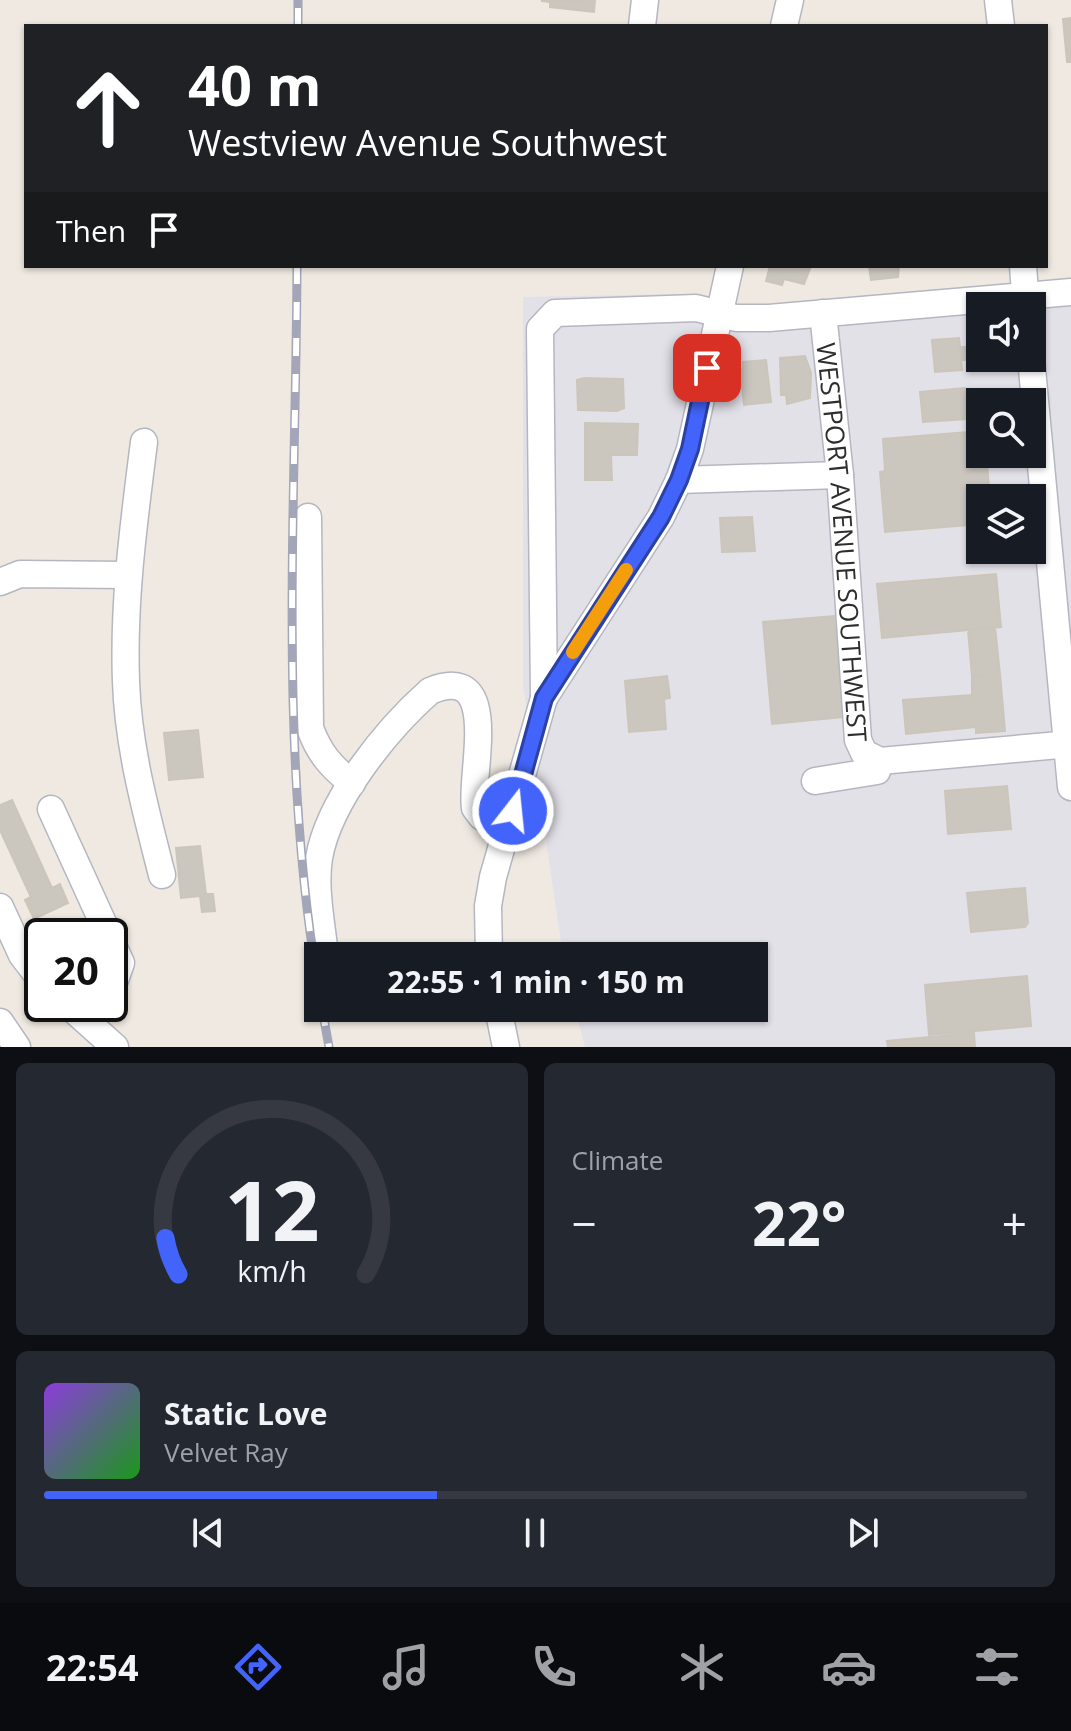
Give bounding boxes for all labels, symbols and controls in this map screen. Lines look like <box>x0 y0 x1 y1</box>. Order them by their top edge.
text: 40 m <box>188 46 322 122</box>
icon: ahead <box>56 56 160 160</box>
text: Westview Avenue Southwest <box>188 118 667 167</box>
icon: arrive <box>142 208 186 252</box>
text: Then <box>56 210 126 251</box>
map controls <box>966 292 1046 564</box>
button: sound <box>966 292 1046 372</box>
pin <box>673 334 741 402</box>
street label: WESTPORT AVENUE SOUTHWEST <box>808 341 876 744</box>
icon: arrive <box>685 346 729 390</box>
button: search <box>966 388 1046 468</box>
button: layers <box>966 484 1046 564</box>
position arrow <box>471 769 555 853</box>
speed limit sign: 20 <box>24 918 128 1022</box>
text: 22:55 · 1 min · 150 m <box>387 961 685 1002</box>
text: Climate <box>572 1142 663 1178</box>
text: 12 <box>224 1152 319 1265</box>
text: 22° <box>752 1182 846 1264</box>
text: − <box>572 1193 597 1253</box>
text: + <box>1002 1193 1027 1253</box>
text: km/h <box>237 1251 306 1290</box>
text: Static Love <box>164 1393 327 1434</box>
text: Velvet Ray <box>164 1434 288 1470</box>
icon: previous <box>186 1511 230 1555</box>
icon: pause <box>513 1511 557 1555</box>
icon: next <box>841 1511 885 1555</box>
icon: directions <box>230 1639 286 1695</box>
icon: music <box>378 1639 434 1695</box>
icon: phone <box>526 1639 582 1695</box>
icon: climate <box>674 1639 730 1695</box>
icon: car <box>821 1639 877 1695</box>
icon: filters <box>969 1639 1025 1695</box>
text: 22:54 <box>46 1643 138 1692</box>

